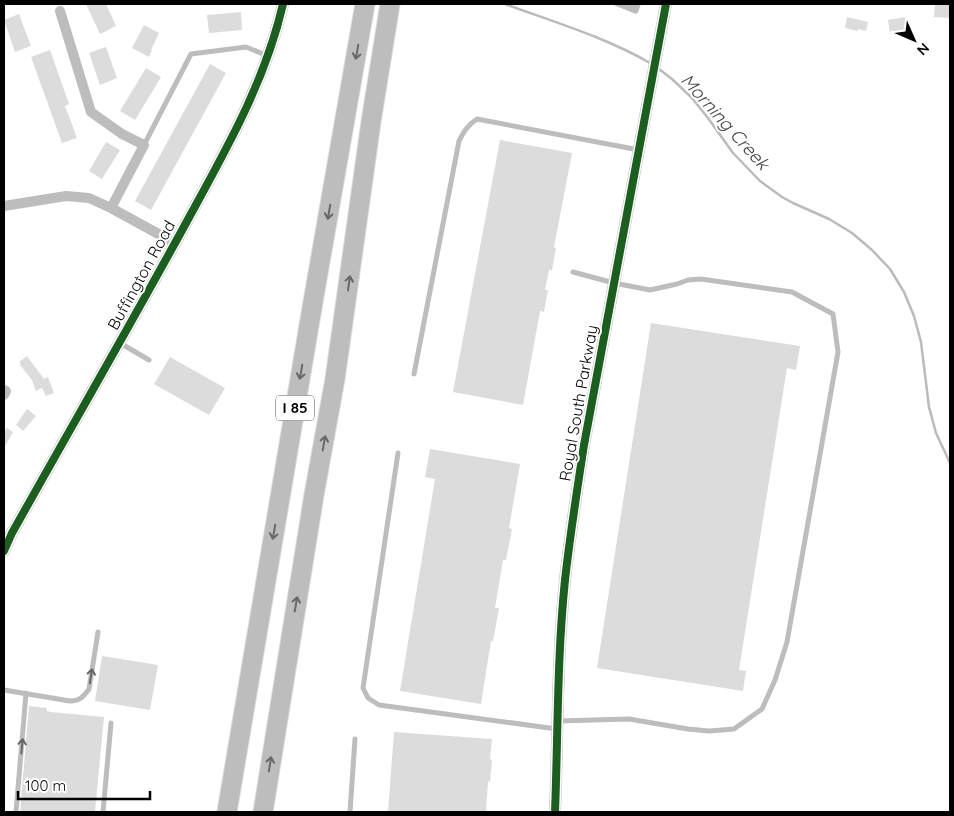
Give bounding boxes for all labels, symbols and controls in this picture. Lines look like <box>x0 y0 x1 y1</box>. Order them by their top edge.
north arrow <box>889 15 939 65</box>
text: N <box>913 39 933 59</box>
one-way arrow <box>352 43 361 59</box>
water label: Morning Creek <box>676 69 776 176</box>
one-way arrow <box>323 203 333 219</box>
street label: Buffington Road <box>103 217 179 333</box>
one-way arrow <box>344 275 354 291</box>
street label: Royal South Parkway <box>554 323 602 483</box>
one-way arrow <box>296 364 306 380</box>
road number: I 85 <box>276 396 314 420</box>
one-way arrow <box>319 436 329 452</box>
one-way arrow <box>269 524 279 540</box>
one-way arrow <box>291 596 301 612</box>
one-way arrow <box>86 669 96 685</box>
one-way arrow <box>17 739 27 755</box>
one-way arrow <box>265 756 275 772</box>
scale bar <box>18 768 150 800</box>
text: 100 m <box>25 776 66 795</box>

